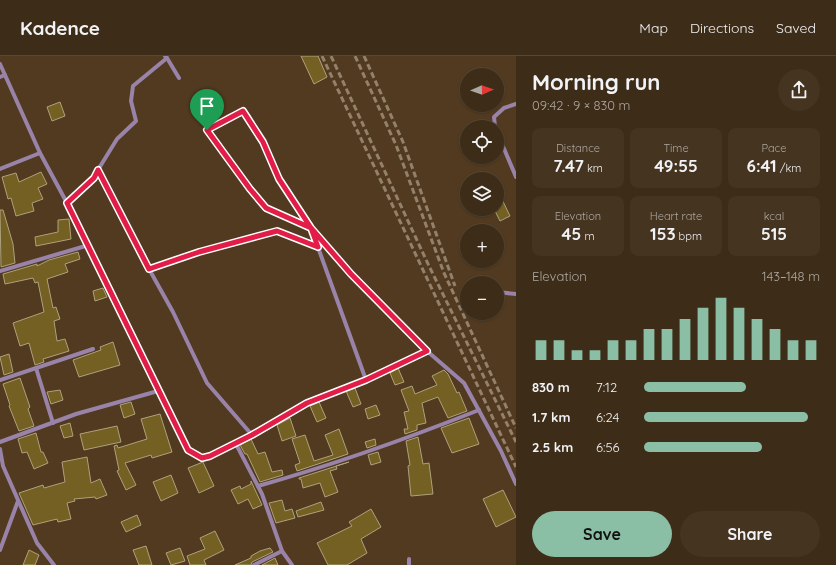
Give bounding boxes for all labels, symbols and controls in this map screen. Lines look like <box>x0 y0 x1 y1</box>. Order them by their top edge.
text: Kadence <box>20 16 100 40</box>
text: Map <box>639 19 668 37</box>
text: Directions <box>690 19 754 37</box>
text: Saved <box>776 19 816 37</box>
north arrow <box>460 68 504 112</box>
map controls <box>460 68 504 320</box>
text: Morning run <box>532 68 660 96</box>
button: share <box>778 69 820 111</box>
pin <box>190 89 224 130</box>
icon: arrive <box>196 95 218 117</box>
text: 09:42 · 9 × 830 m <box>532 97 630 113</box>
button: locate <box>460 120 504 164</box>
text: Distance <box>556 141 600 155</box>
text: Time <box>663 141 689 155</box>
text: Pace <box>761 141 787 155</box>
text: 7.47 <box>553 155 584 176</box>
text: 49:55 <box>654 155 698 176</box>
text: 6:41 <box>747 155 777 176</box>
text: km <box>584 161 603 175</box>
text: /km <box>777 161 801 175</box>
button: layers <box>460 172 504 216</box>
text: Elevation <box>555 209 601 223</box>
text: Heart rate <box>650 209 702 223</box>
text: kcal <box>764 209 784 223</box>
text: 45 <box>562 223 581 244</box>
text: 153 <box>650 223 676 244</box>
text: 515 <box>761 223 787 244</box>
button: + <box>460 224 504 268</box>
text: m <box>581 229 594 243</box>
text: bpm <box>676 229 702 243</box>
text: Elevation <box>532 268 587 284</box>
text: 143–148 m <box>762 268 820 284</box>
button: − <box>460 276 504 320</box>
text: 830 m <box>532 379 570 395</box>
text: 7:12 <box>596 379 617 395</box>
text: 1.7 km <box>532 409 570 425</box>
text: 6:24 <box>596 409 619 425</box>
text: 2.5 km <box>532 439 573 455</box>
text: 6:56 <box>596 439 620 455</box>
button: Save <box>532 511 672 557</box>
button: Share <box>680 511 820 557</box>

